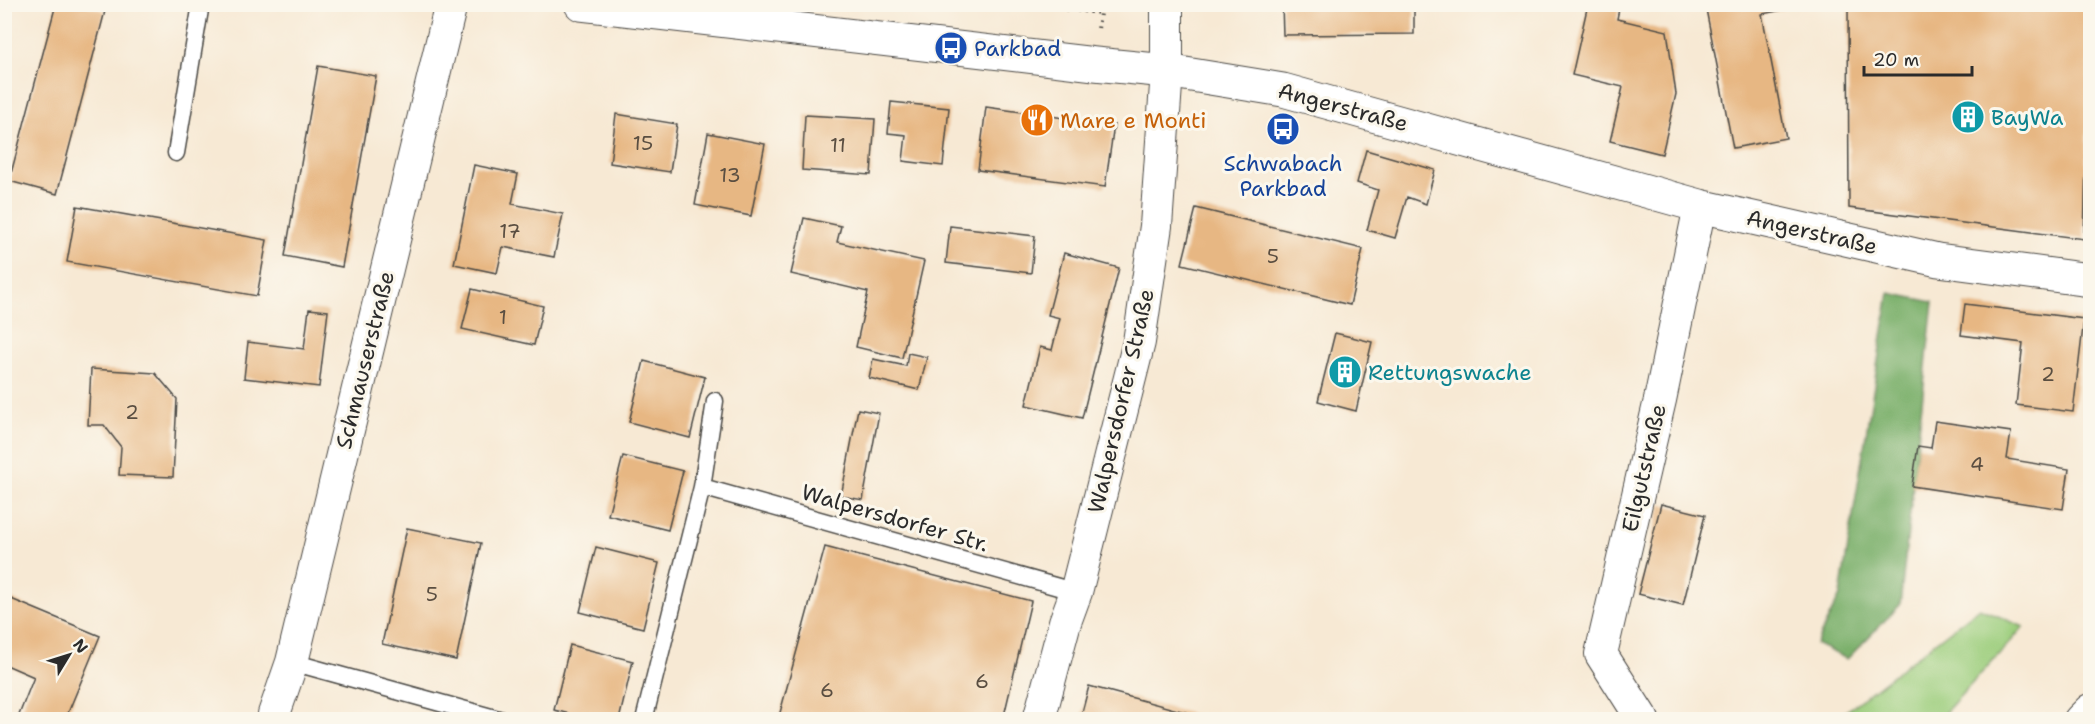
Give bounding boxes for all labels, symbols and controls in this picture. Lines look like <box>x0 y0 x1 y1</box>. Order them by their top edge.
bus stop icon: Parkbad <box>933 30 969 66</box>
place label: Parkbad <box>974 34 1061 63</box>
scale bar <box>1864 39 1972 77</box>
text: 20 m <box>1873 48 1919 72</box>
street label: Angerstraße <box>1275 76 1411 138</box>
building icon: BayWa <box>1950 99 1986 135</box>
restaurant icon: Mare e Monti <box>1019 102 1055 138</box>
place label: BayWa <box>1991 103 2064 132</box>
place label: Mare e Monti <box>1060 106 1206 135</box>
bus stop icon: Schwabach Parkbad <box>1265 111 1301 147</box>
house number: 15 <box>633 130 653 156</box>
house number: 11 <box>830 132 846 158</box>
place label: Schwabach Parkbad <box>1223 149 1343 203</box>
house number: 13 <box>719 162 741 188</box>
street label: Angerstraße <box>1744 203 1880 261</box>
house number: 17 <box>499 218 521 244</box>
house number: 5 <box>1267 243 1279 269</box>
street label: Schmauserstraße <box>329 268 401 452</box>
street label: Walpersdorfer Straße <box>1081 286 1161 516</box>
house number: 1 <box>499 304 507 330</box>
building icon: Rettungswache <box>1327 354 1363 390</box>
place label: Rettungswache <box>1368 358 1532 387</box>
house number: 2 <box>2041 361 2055 387</box>
house number: 2 <box>125 399 139 425</box>
street label: Eilgutstraße <box>1615 401 1673 535</box>
house number: 4 <box>1970 451 1984 477</box>
street label: Walpersdorfer Str. <box>798 477 992 559</box>
house number: 5 <box>426 581 438 607</box>
north arrow <box>39 625 99 685</box>
text: N <box>68 635 93 658</box>
house number: 6 <box>975 668 989 694</box>
house number: 6 <box>820 677 834 703</box>

